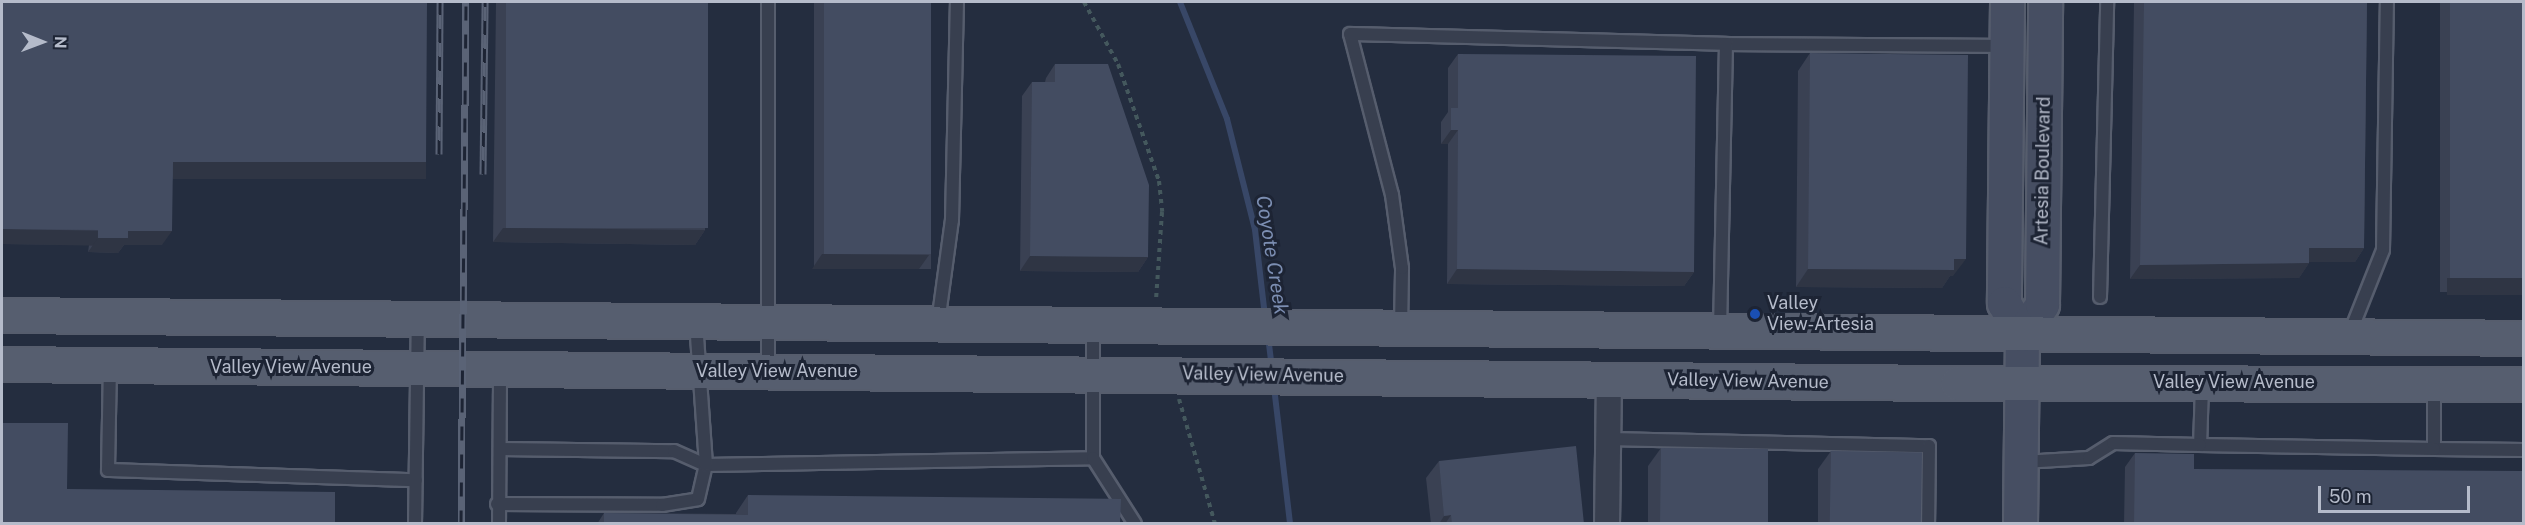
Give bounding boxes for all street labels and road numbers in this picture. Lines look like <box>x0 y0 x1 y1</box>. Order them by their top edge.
street label: Artesia Boulevard <box>2031 96 2055 246</box>
street label: Valley View Avenue <box>210 356 372 378</box>
street label: Valley View Avenue <box>696 360 858 382</box>
street label: Valley View Avenue <box>1182 363 1344 387</box>
street label: Valley View Avenue <box>1667 369 1829 393</box>
street label: Valley View Avenue <box>2153 371 2315 393</box>

